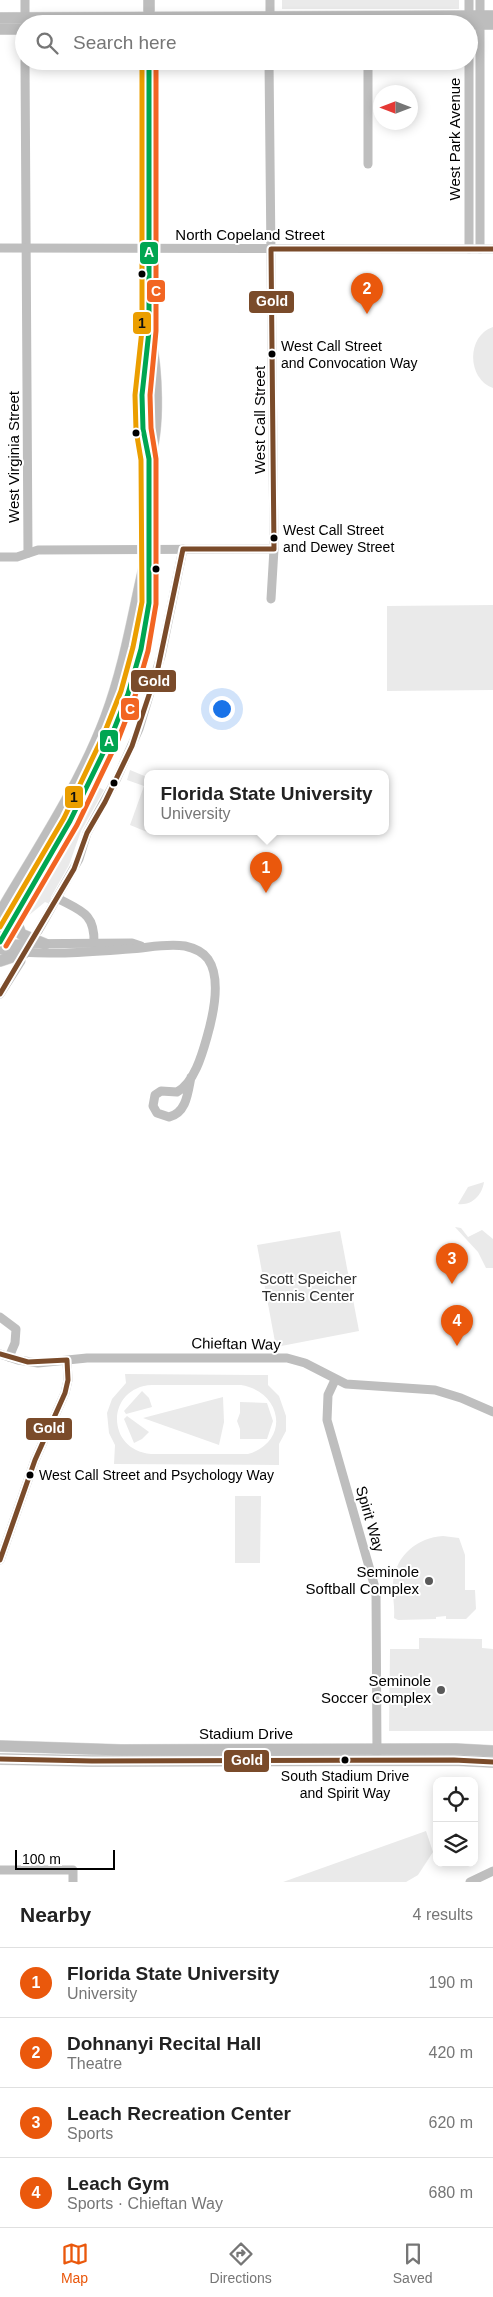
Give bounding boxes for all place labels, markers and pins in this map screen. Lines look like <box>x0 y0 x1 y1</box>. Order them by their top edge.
unlabelled marker <box>137 269 147 279</box>
pin: 2 <box>351 273 383 314</box>
place label: West Call Street and Convocation Way <box>281 338 417 371</box>
marker: West Call Street and Convocation Way <box>267 349 277 359</box>
unlabelled marker <box>131 428 141 438</box>
place label: West Call Street and Dewey Street <box>283 522 394 555</box>
marker: West Call Street and Dewey Street <box>269 533 279 543</box>
unlabelled marker <box>151 564 161 574</box>
unlabelled marker <box>109 778 119 788</box>
pin: 1 <box>250 852 282 893</box>
pin: 3 <box>436 1243 468 1284</box>
pin: 4 <box>441 1305 473 1346</box>
place label: West Call Street and Psychology Way <box>39 1467 274 1483</box>
marker: West Call Street and Psychology Way <box>25 1470 35 1480</box>
place label: Seminole Softball Complex <box>306 1563 419 1597</box>
marker: Seminole Softball Complex <box>423 1575 435 1587</box>
place label: Seminole Soccer Complex <box>321 1672 431 1706</box>
marker: Seminole Soccer Complex <box>435 1684 447 1696</box>
marker: South Stadium Drive and Spirit Way <box>340 1755 350 1765</box>
place label: South Stadium Drive and Spirit Way <box>281 1768 409 1801</box>

